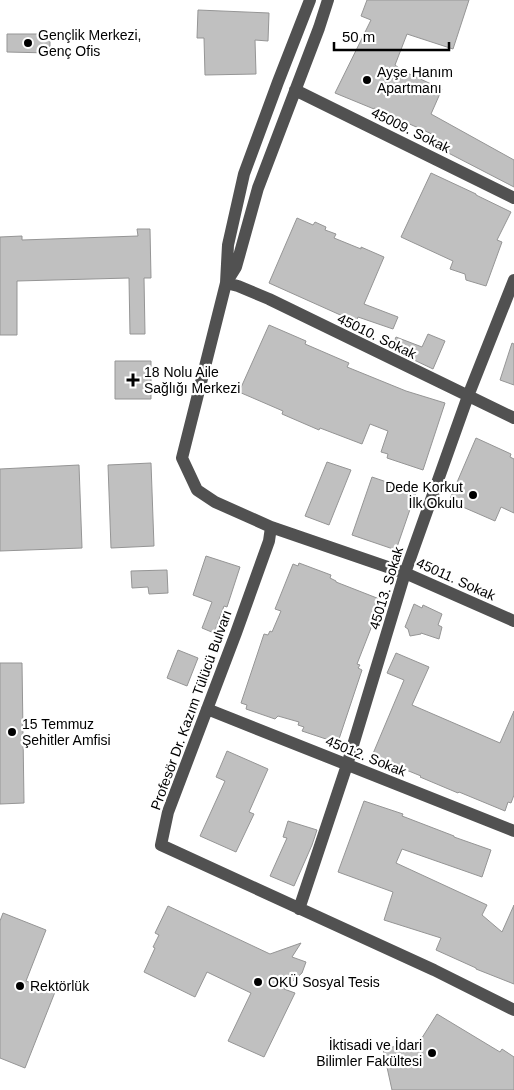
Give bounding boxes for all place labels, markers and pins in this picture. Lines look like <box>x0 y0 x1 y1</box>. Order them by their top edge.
place label: Gençlik Merkezi, Genç Ofis <box>38 27 141 59</box>
marker: Gençlik Merkezi, Genç Ofis <box>22 37 34 49</box>
place label: Ayşe Hanım Apartmanı <box>377 64 453 96</box>
marker: Ayşe Hanım Apartmanı <box>361 74 373 86</box>
place label: 18 Nolu Aile Sağlığı Merkezi <box>144 364 240 396</box>
marker: 18 Nolu Aile Sağlığı Merkezi <box>126 373 140 387</box>
place label: Dede Korkut İlk Okulu <box>385 479 463 511</box>
marker: Dede Korkut İlk Okulu <box>467 489 479 501</box>
place label: 15 Temmuz Şehitler Amfisi <box>22 716 111 748</box>
marker: 15 Temmuz Şehitler Amfisi <box>6 726 18 738</box>
place label: OKÜ Sosyal Tesis <box>268 973 380 990</box>
marker: OKÜ Sosyal Tesis <box>252 976 264 988</box>
place label: Rektörlük <box>30 978 90 994</box>
marker: Rektörlük <box>14 980 26 992</box>
place label: İktisadi ve İdari Bilimler Fakültesi <box>316 1036 422 1069</box>
marker: İktisadi ve İdari Bilimler Fakültesi <box>426 1047 438 1059</box>

